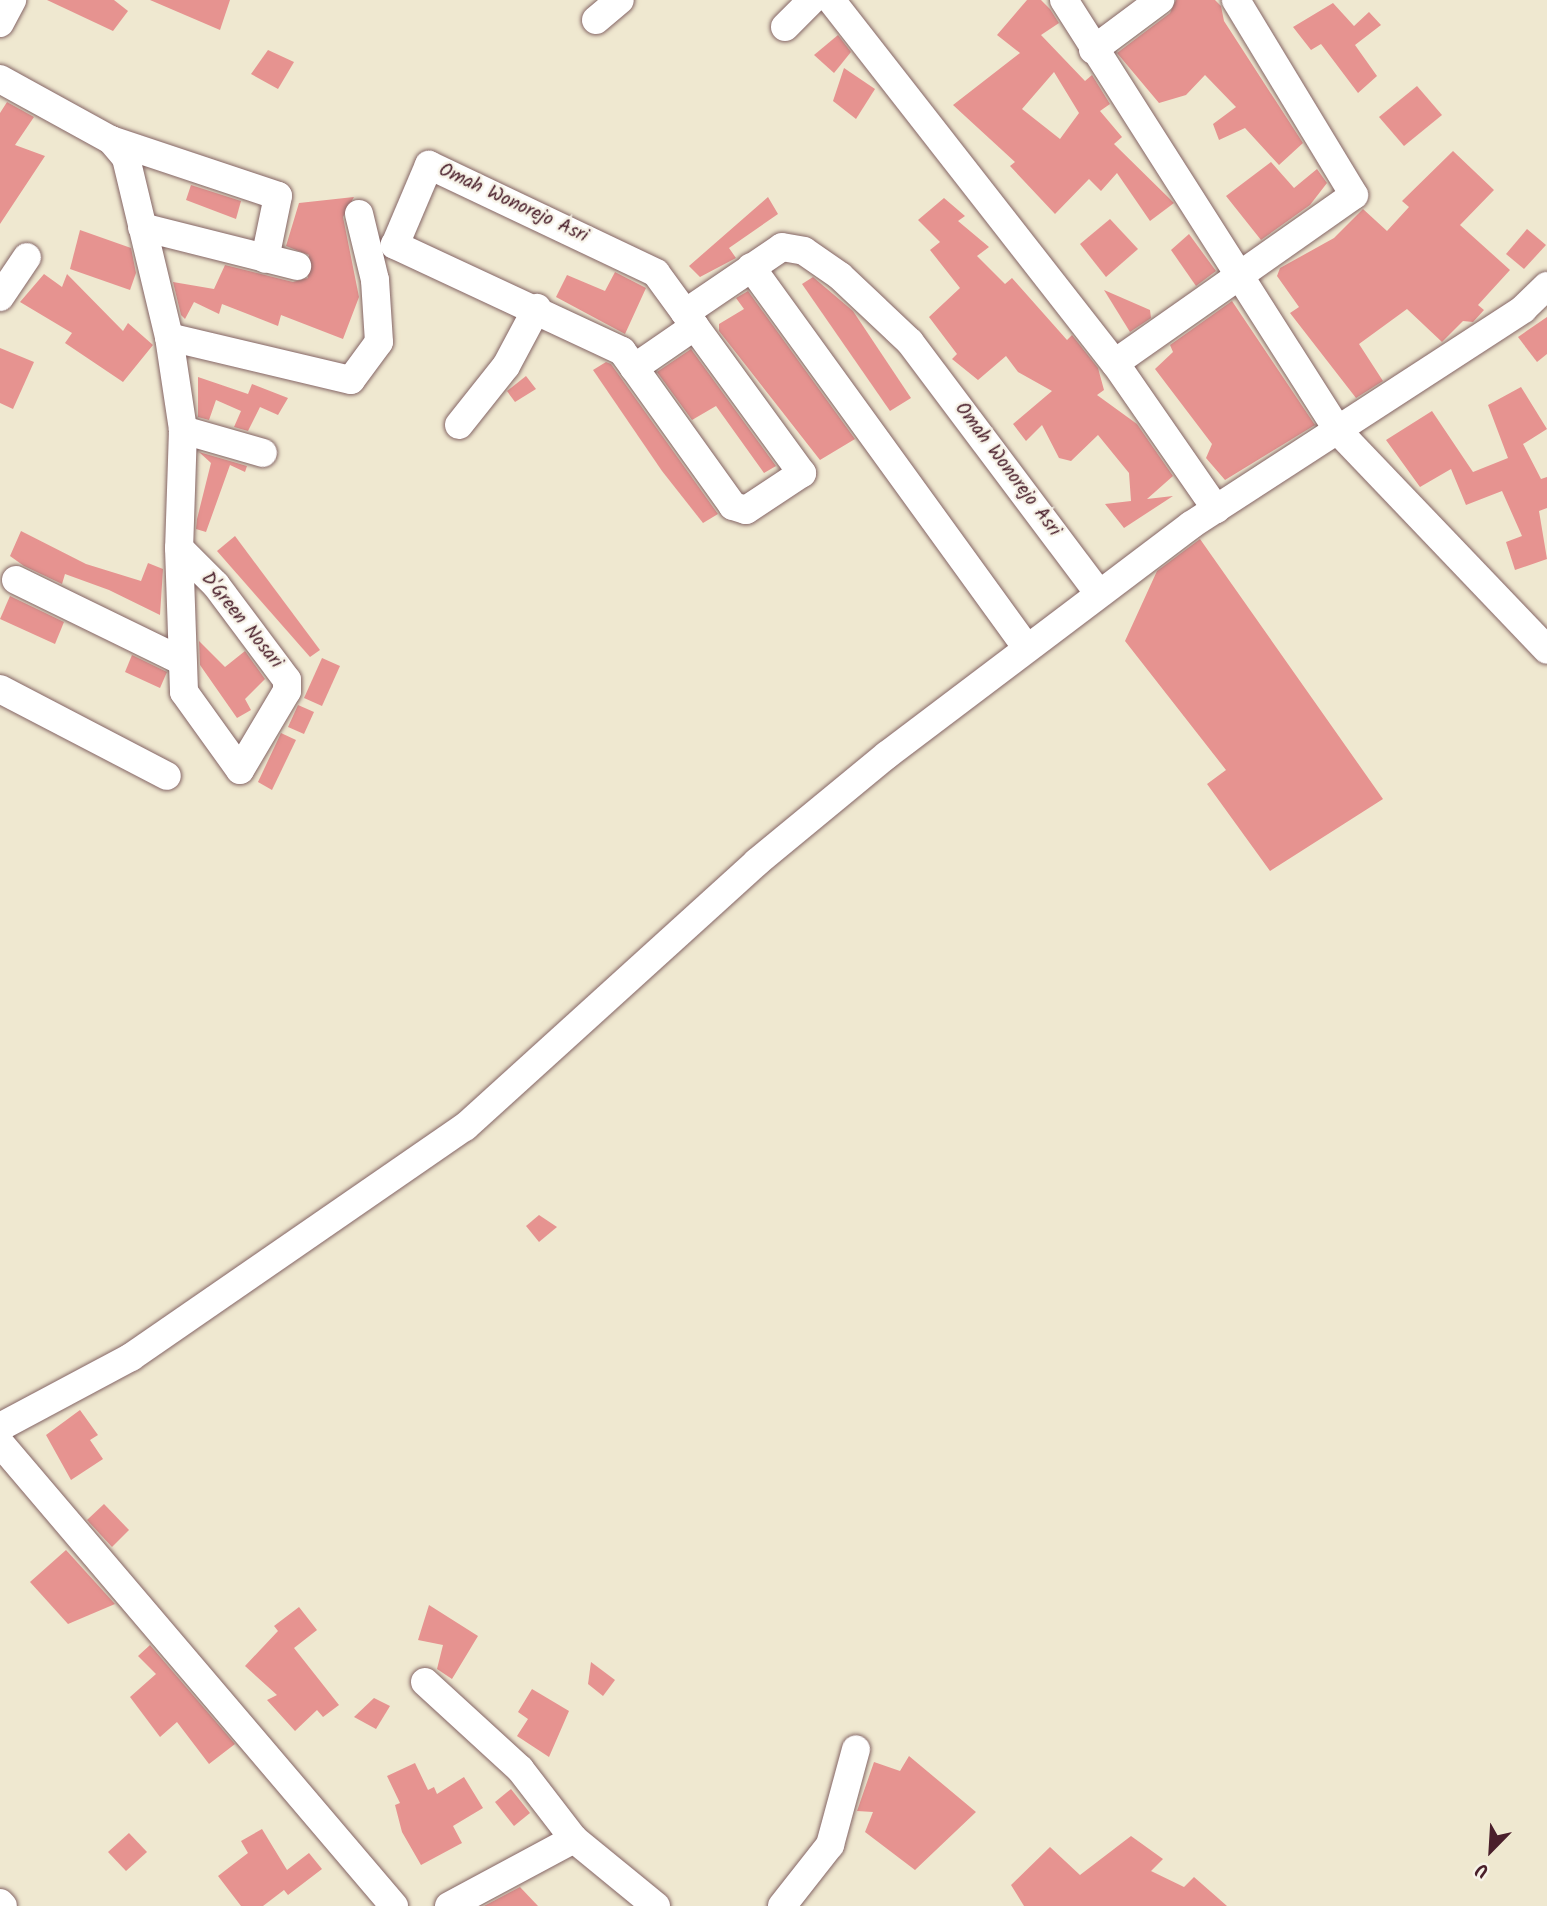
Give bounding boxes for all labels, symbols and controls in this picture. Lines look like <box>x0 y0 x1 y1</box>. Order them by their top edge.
street label: Omah Wonorejo Asri <box>435 159 591 249</box>
street label: Omah Wonorejo Asri <box>949 398 1065 542</box>
street label: D'Green Nosari <box>195 568 287 674</box>
north arrow <box>1456 1815 1526 1885</box>
text: U <box>1471 1853 1494 1885</box>

